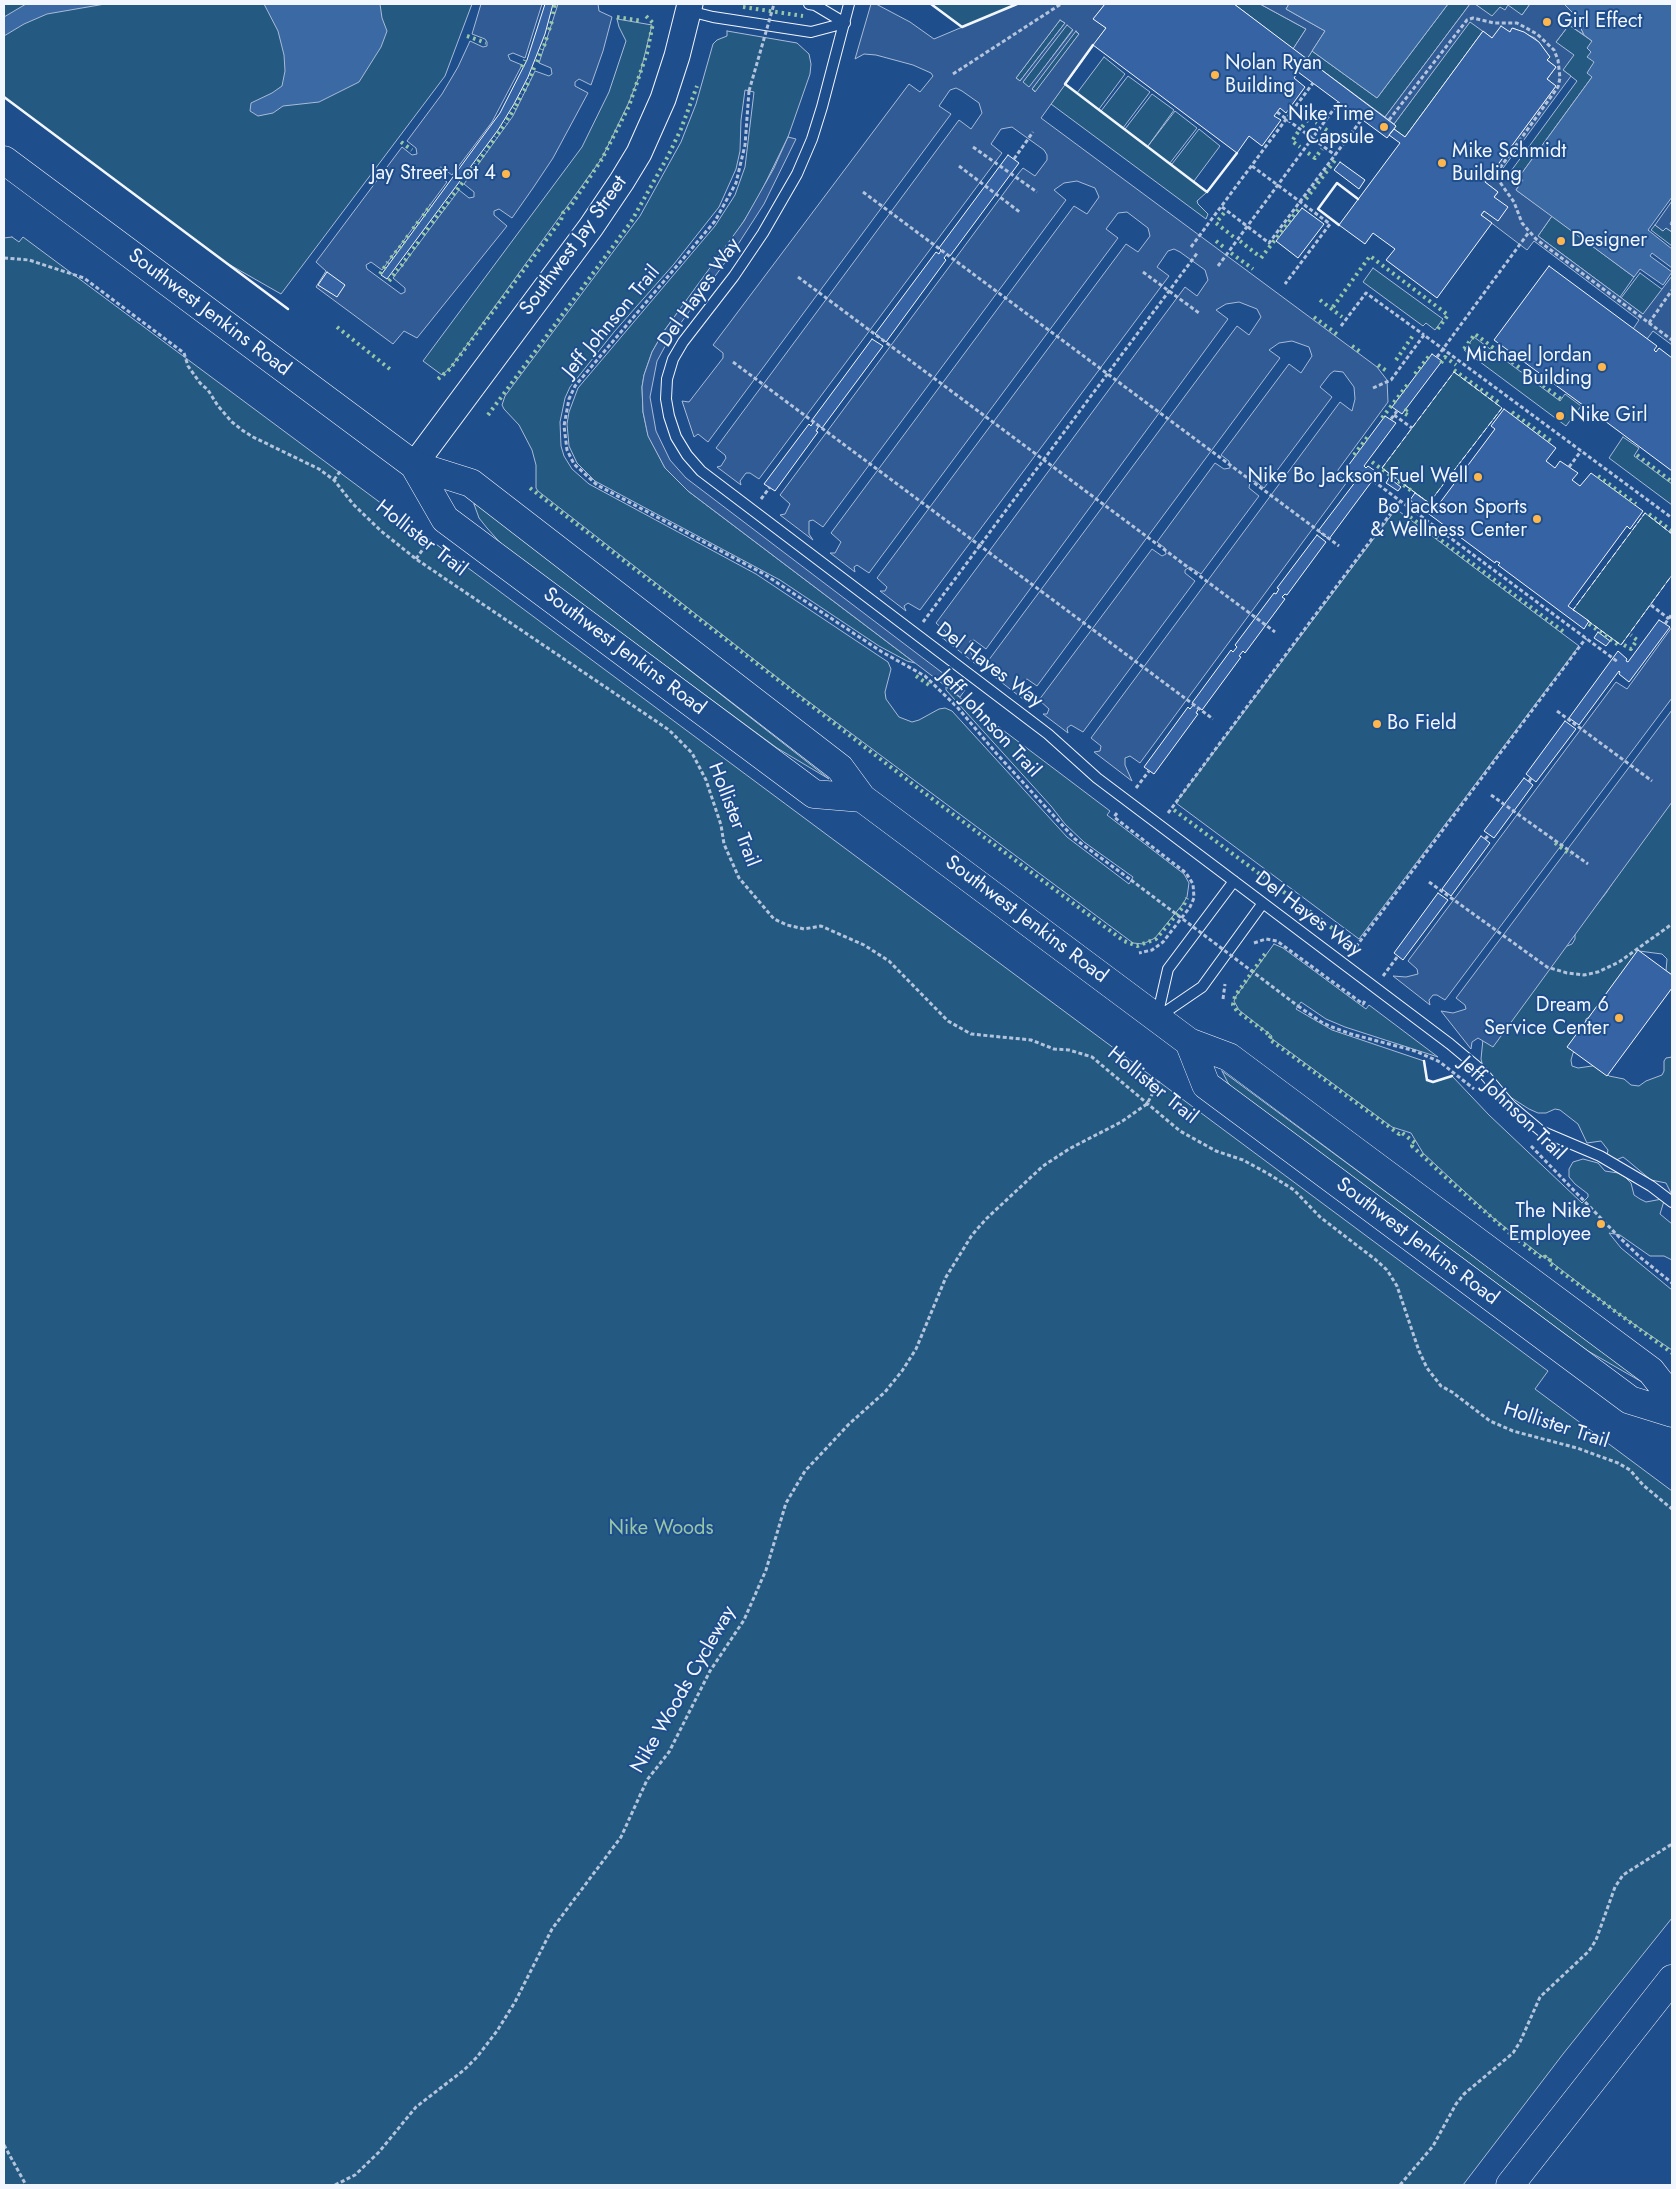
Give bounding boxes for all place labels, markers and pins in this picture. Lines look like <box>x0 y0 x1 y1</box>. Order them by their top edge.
place label: Girl Effect <box>1557 10 1642 34</box>
marker: Girl Effect <box>1541 16 1553 28</box>
place label: Nolan Ryan Building <box>1225 52 1322 99</box>
marker: Nolan Ryan Building <box>1209 69 1221 81</box>
place label: Nike Time Capsule <box>1288 103 1374 150</box>
marker: Nike Time Capsule <box>1378 121 1390 133</box>
place label: Mike Schmidt Building <box>1452 140 1566 187</box>
marker: Mike Schmidt Building <box>1436 157 1448 169</box>
place label: Jay Street Lot 4 <box>371 162 496 186</box>
marker: Jay Street Lot 4 <box>500 168 512 180</box>
place label: Designer <box>1571 229 1647 253</box>
marker: Designer <box>1555 235 1567 247</box>
place label: Michael Jordan Building <box>1466 344 1592 391</box>
marker: Michael Jordan Building <box>1596 361 1608 373</box>
place label: Nike Girl <box>1570 404 1648 428</box>
marker: Nike Girl <box>1554 410 1566 422</box>
place label: Nike Bo Jackson Fuel Well <box>1247 465 1468 489</box>
marker: Nike Bo Jackson Fuel Well <box>1472 471 1484 483</box>
place label: Bo Jackson Sports & Wellness Center <box>1370 496 1527 543</box>
marker: Bo Jackson Sports & Wellness Center <box>1531 513 1543 525</box>
place label: Bo Field <box>1387 712 1457 736</box>
marker: Bo Field <box>1371 718 1383 730</box>
place label: Dream 6 Service Center <box>1484 994 1609 1041</box>
marker: Dream 6 Service Center <box>1613 1012 1625 1024</box>
place label: The Nike Employee <box>1509 1200 1591 1247</box>
marker: The Nike Employee <box>1595 1218 1607 1230</box>

